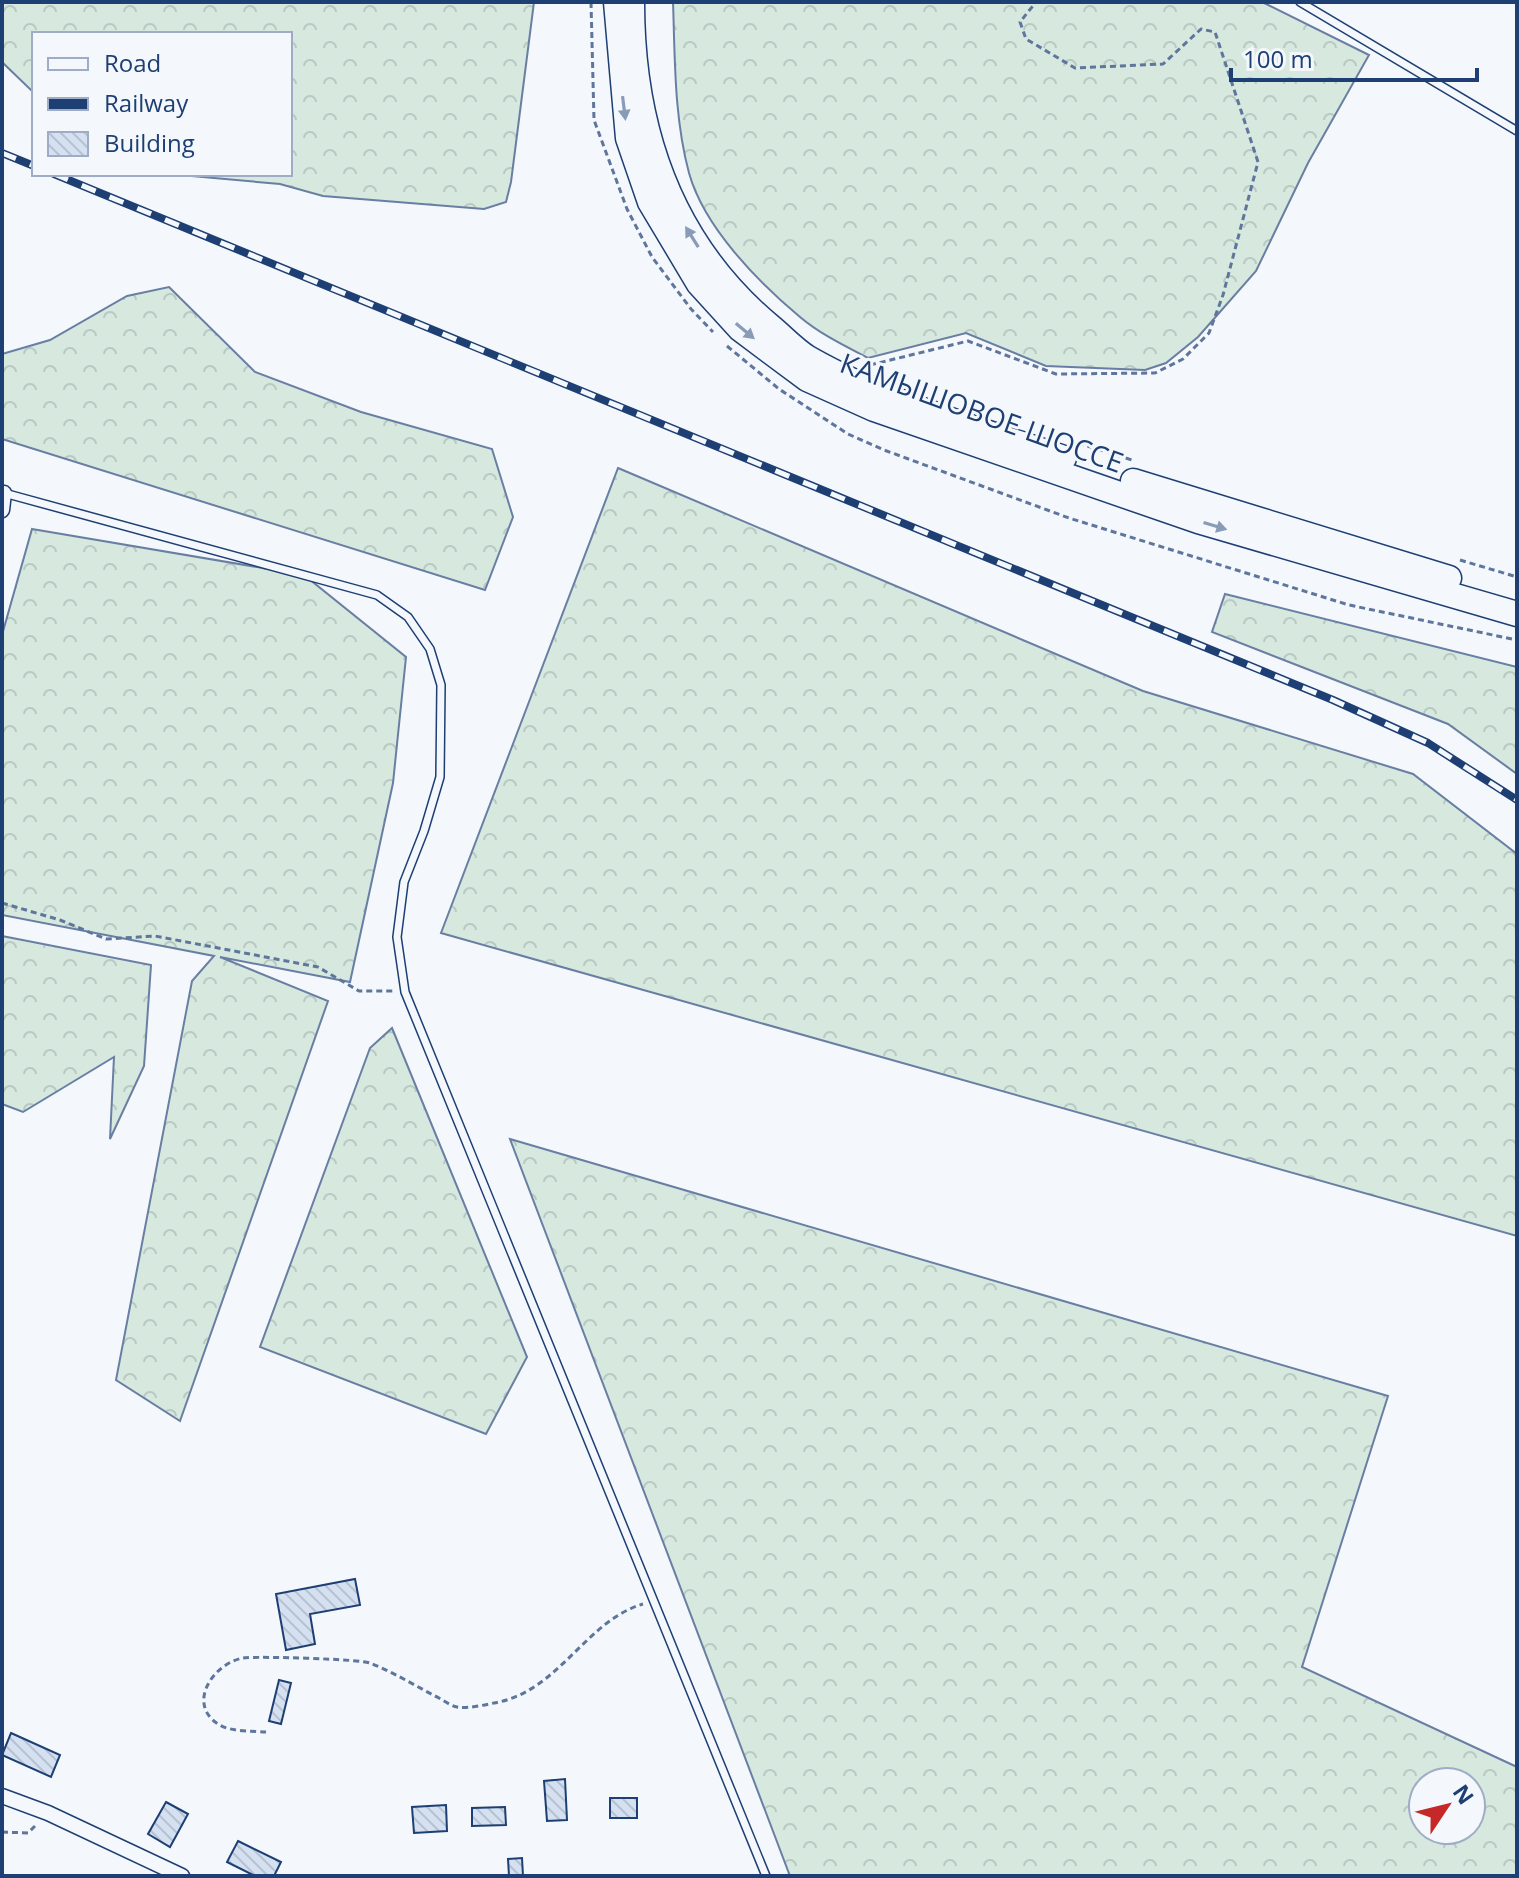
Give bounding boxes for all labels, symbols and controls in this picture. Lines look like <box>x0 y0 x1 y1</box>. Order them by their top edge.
legend <box>32 32 292 176</box>
scale bar <box>1231 32 1477 82</box>
text: 100 m <box>1243 42 1313 75</box>
text: Road <box>104 46 161 79</box>
text: Railway <box>104 86 189 119</box>
one-way arrow <box>618 95 631 120</box>
text: Building <box>104 126 195 159</box>
one-way arrow <box>685 226 699 248</box>
one-way arrow <box>735 322 755 339</box>
street label: КАМЫШОВОЕ ШОССЕ <box>835 343 1129 481</box>
one-way arrow <box>1203 520 1227 533</box>
north arrow <box>1407 1766 1487 1846</box>
text: N <box>1447 1778 1482 1810</box>

